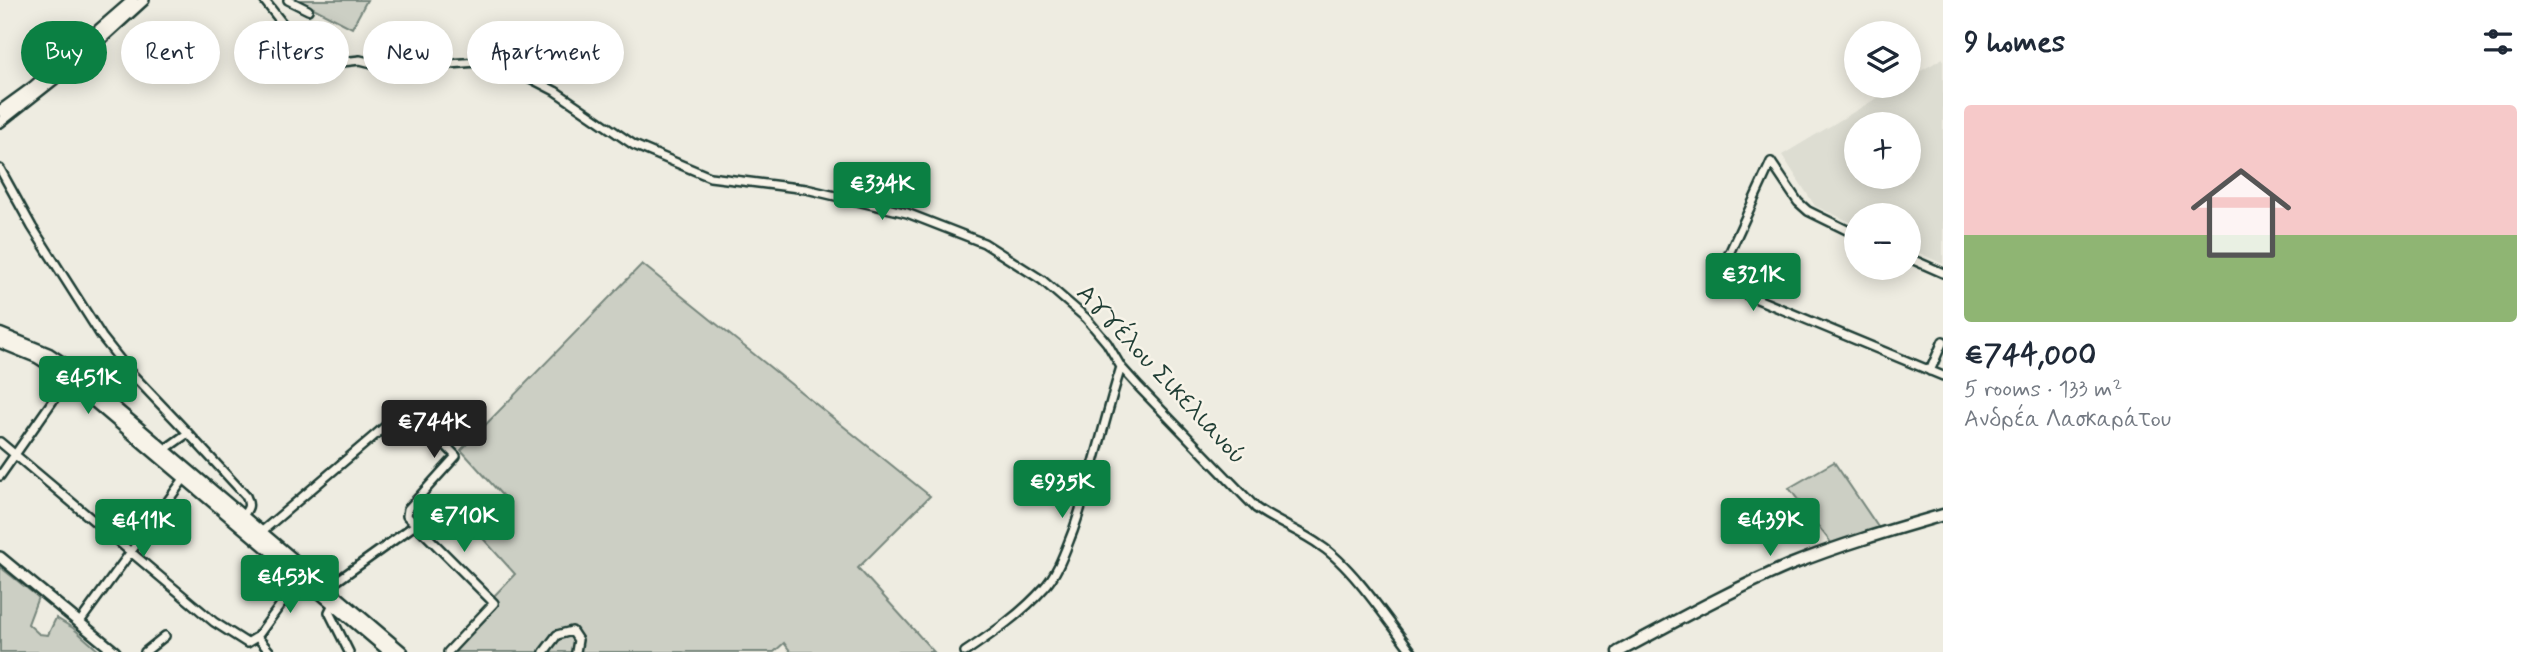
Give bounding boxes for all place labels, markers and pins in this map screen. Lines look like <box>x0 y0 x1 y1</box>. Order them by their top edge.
pin: €334K <box>833 162 931 222</box>
pin: €321K <box>1704 254 1802 313</box>
pin: €451K <box>39 356 137 416</box>
pin: €744K <box>385 400 483 460</box>
pin: €935K <box>1013 461 1111 520</box>
pin: €710K <box>415 494 513 554</box>
pin: €439K <box>1721 498 1819 558</box>
pin: €411K <box>94 500 192 559</box>
pin: €453K <box>241 556 339 615</box>

